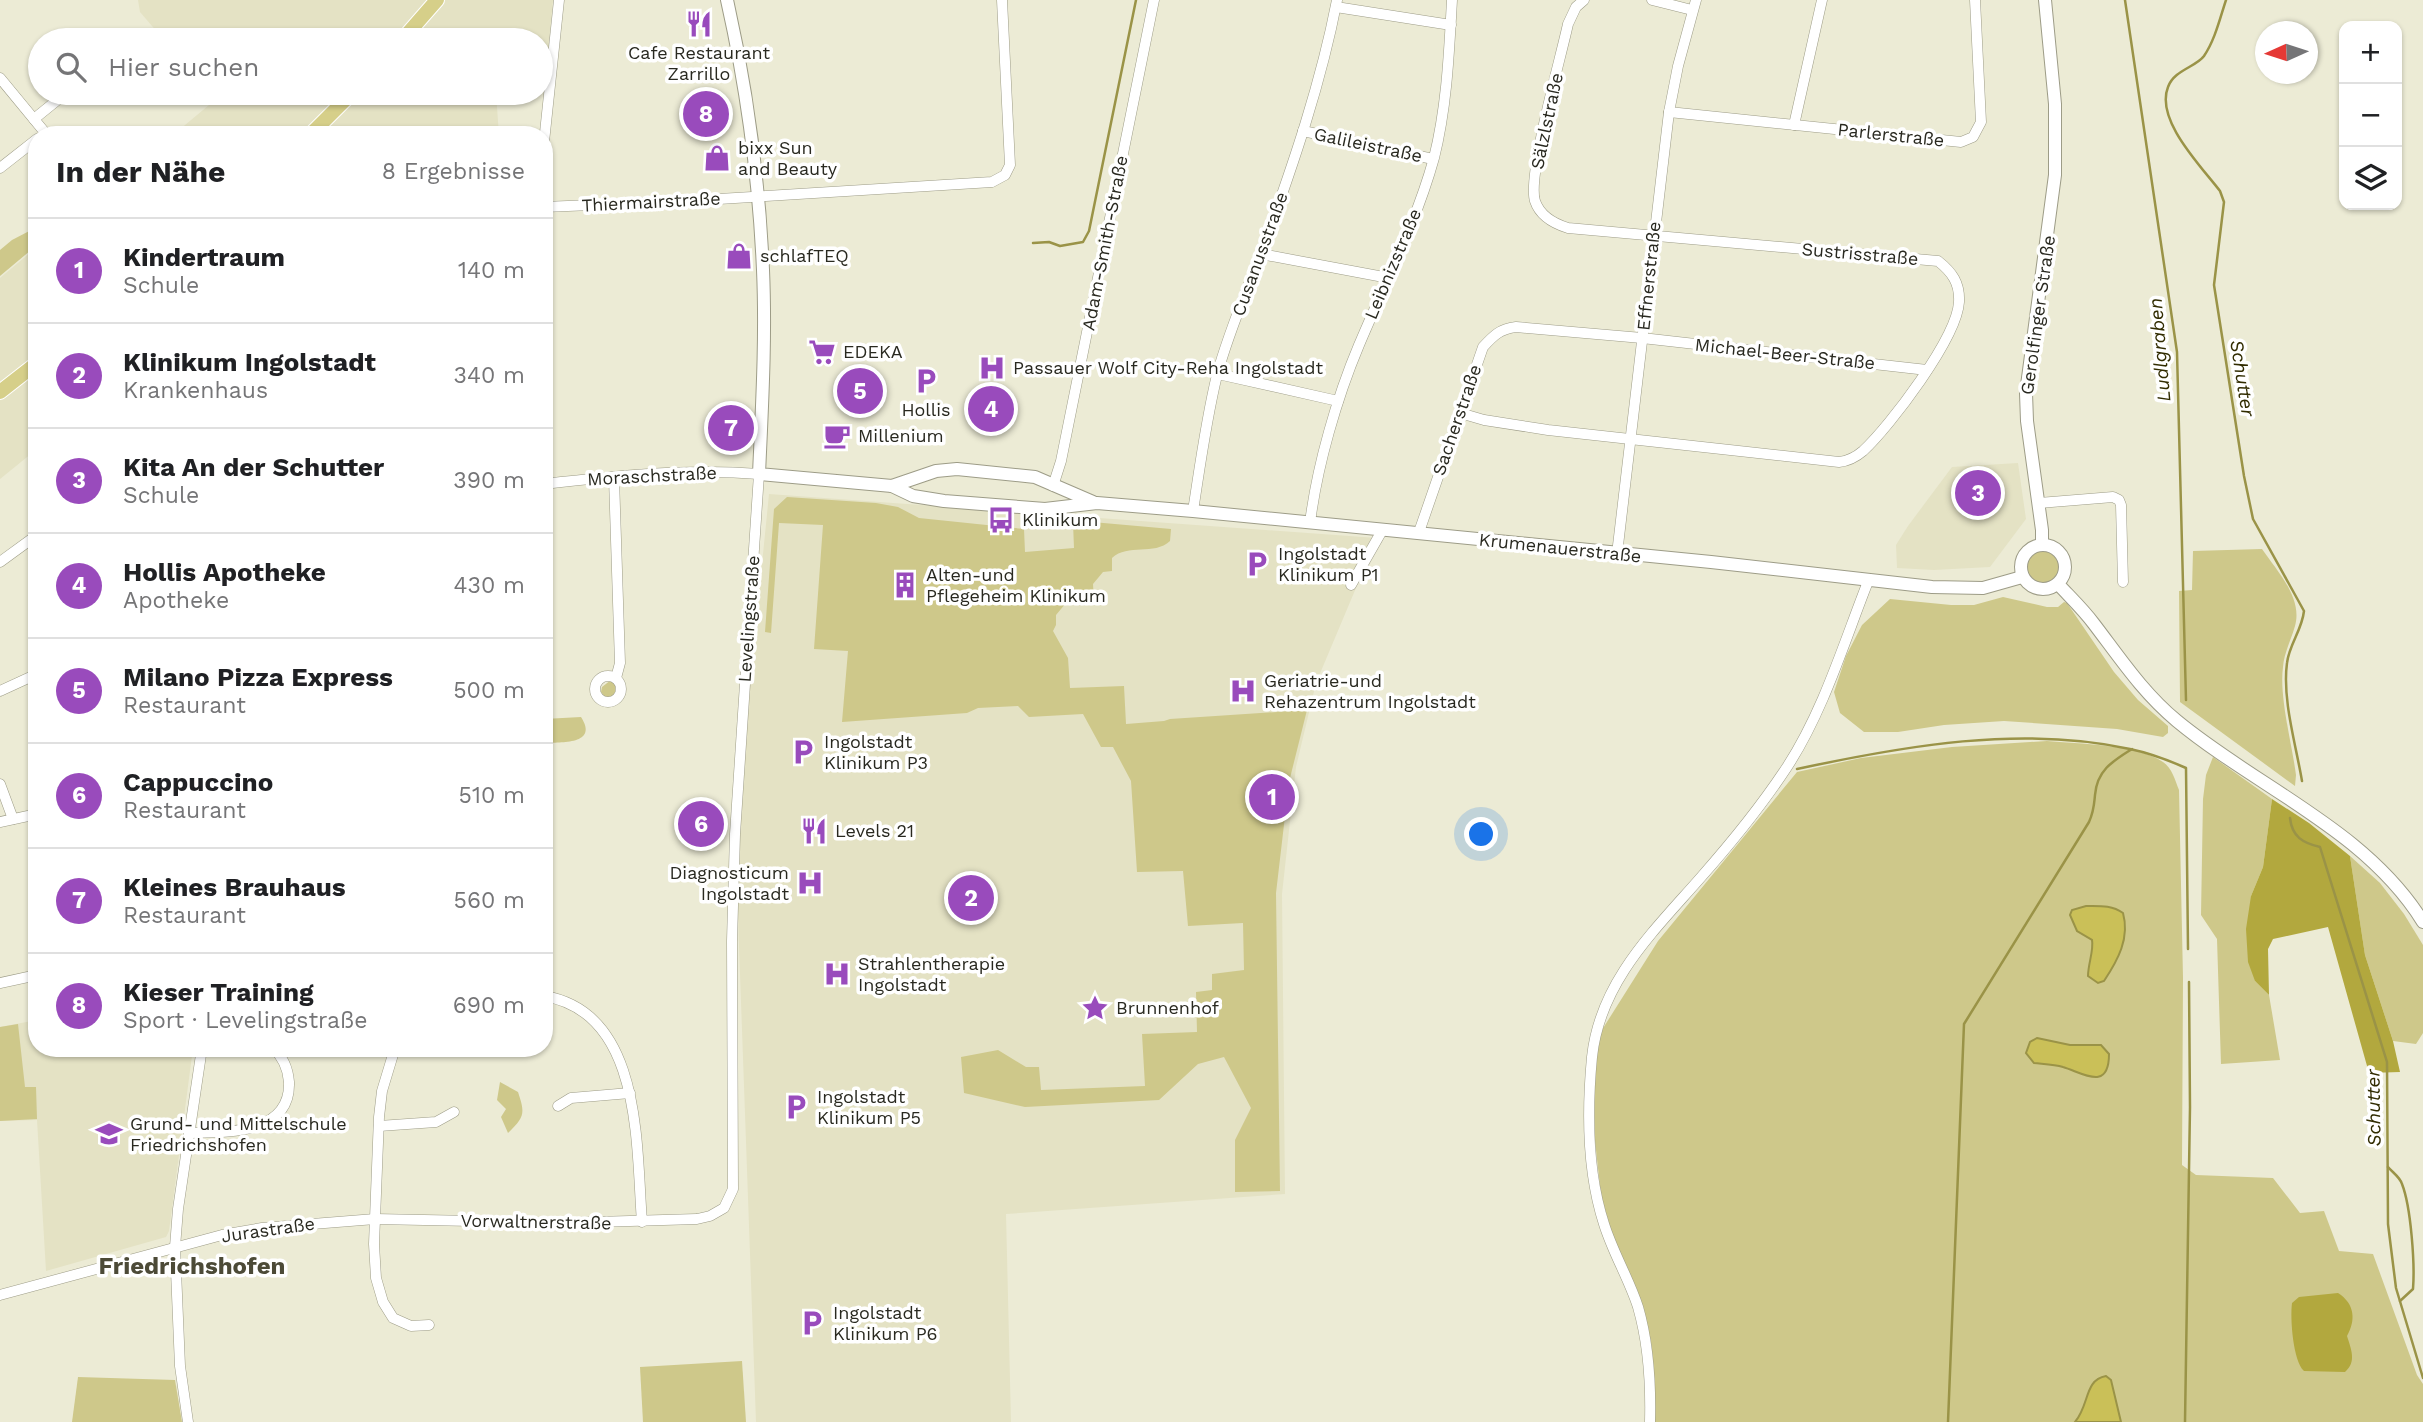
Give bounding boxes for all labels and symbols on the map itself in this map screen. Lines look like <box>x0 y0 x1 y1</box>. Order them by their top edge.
restaurant icon: Cafe Restaurant Zarrillo <box>684 9 714 39</box>
north arrow <box>2255 21 2318 84</box>
place label: Cafe Restaurant Zarrillo <box>628 42 770 84</box>
street label: Sälzlstraße <box>1526 71 1567 171</box>
pin: 8 <box>683 88 729 140</box>
street label: Parlerstraße <box>1837 118 1945 151</box>
street label: Galileistraße <box>1312 123 1424 166</box>
place label: bixx Sun and Beauty <box>738 137 838 179</box>
shop icon: bixx Sun and Beauty <box>702 143 732 173</box>
street label: Adam-Smith-Straße <box>1077 154 1132 332</box>
street label: Thiermairstraße <box>581 187 721 216</box>
street label: Cusanusstraße <box>1227 189 1292 319</box>
street label: Leibnizstraße <box>1360 205 1425 322</box>
street label: Effnerstraße <box>1632 220 1665 332</box>
street label: Gerolfinger Straße <box>2016 234 2059 396</box>
street label: Sustrisstraße <box>1801 238 1919 269</box>
shop icon: schlafTEQ <box>724 241 754 271</box>
place label: schlafTEQ <box>760 245 849 266</box>
water label: Ludlgraben <box>2144 297 2175 403</box>
street label: Michael-Beer-Straße <box>1694 334 1876 373</box>
supermarket icon: EDEKA <box>807 337 837 367</box>
water label: Schutter <box>2225 338 2260 419</box>
place label: EDEKA <box>843 341 903 362</box>
hospital icon: Passauer Wolf City-Reha Ingolstadt <box>977 353 1007 383</box>
place label: Passauer Wolf City-Reha Ingolstadt <box>1013 357 1324 378</box>
street label: Sacherstraße <box>1428 362 1485 478</box>
pin: 5 <box>837 365 883 417</box>
parking icon: Hollis <box>911 366 941 396</box>
pin: 4 <box>968 383 1014 435</box>
place label: Hollis <box>901 399 951 420</box>
pin: 7 <box>708 402 754 454</box>
cafe icon: Millenium <box>822 421 852 451</box>
place label: Millenium <box>858 425 944 446</box>
street label: Moraschstraße <box>587 462 717 489</box>
pin: 3 <box>1955 467 2001 519</box>
bus stop icon: Klinikum <box>986 505 1016 535</box>
place label: Klinikum <box>1022 509 1099 530</box>
street label: Krumenauerstraße <box>1478 529 1642 566</box>
place label: Ingolstadt Klinikum P1 <box>1278 543 1379 585</box>
parking icon: Ingolstadt Klinikum P1 <box>1242 549 1272 579</box>
street label: Levelingstraße <box>734 555 763 683</box>
place label: Alten-und Pflegeheim Klinikum <box>926 564 1106 606</box>
building icon: Alten-und Pflegeheim Klinikum <box>890 570 920 600</box>
place label: Geriatrie-und Rehazentrum Ingolstadt <box>1264 670 1476 712</box>
hospital icon: Geriatrie-und Rehazentrum Ingolstadt <box>1228 676 1258 706</box>
place label: Ingolstadt Klinikum P3 <box>824 731 928 773</box>
parking icon: Ingolstadt Klinikum P3 <box>788 737 818 767</box>
pin: 1 <box>1249 771 1295 823</box>
pin: 6 <box>678 798 724 850</box>
restaurant icon: Levels 21 <box>799 816 829 846</box>
your location <box>1464 817 1498 851</box>
place label: Levels 21 <box>835 820 914 841</box>
place label: Diagnosticum Ingolstadt <box>669 862 789 904</box>
hospital icon: Diagnosticum Ingolstadt <box>795 868 825 898</box>
pin: 2 <box>948 872 994 924</box>
place label: Strahlentherapie Ingolstadt <box>858 953 1005 995</box>
hospital icon: Strahlentherapie Ingolstadt <box>822 959 852 989</box>
place icon: Brunnenhof <box>1080 993 1110 1023</box>
place label: Brunnenhof <box>1116 997 1219 1018</box>
water label: Schutter <box>2361 1069 2386 1147</box>
place label: Ingolstadt Klinikum P5 <box>817 1086 921 1128</box>
parking icon: Ingolstadt Klinikum P5 <box>781 1092 811 1122</box>
place label: Grund- und Mittelschule Friedrichshofen <box>130 1113 347 1155</box>
school or university icon: Grund- und Mittelschule Friedrichshofen <box>94 1119 124 1149</box>
street label: Vorwaltnerstraße <box>460 1210 612 1233</box>
street label: Jurastraße <box>220 1213 316 1246</box>
district label: Friedrichshofen <box>99 1252 285 1280</box>
place label: Ingolstadt Klinikum P6 <box>833 1302 938 1344</box>
parking icon: Ingolstadt Klinikum P6 <box>797 1308 827 1338</box>

